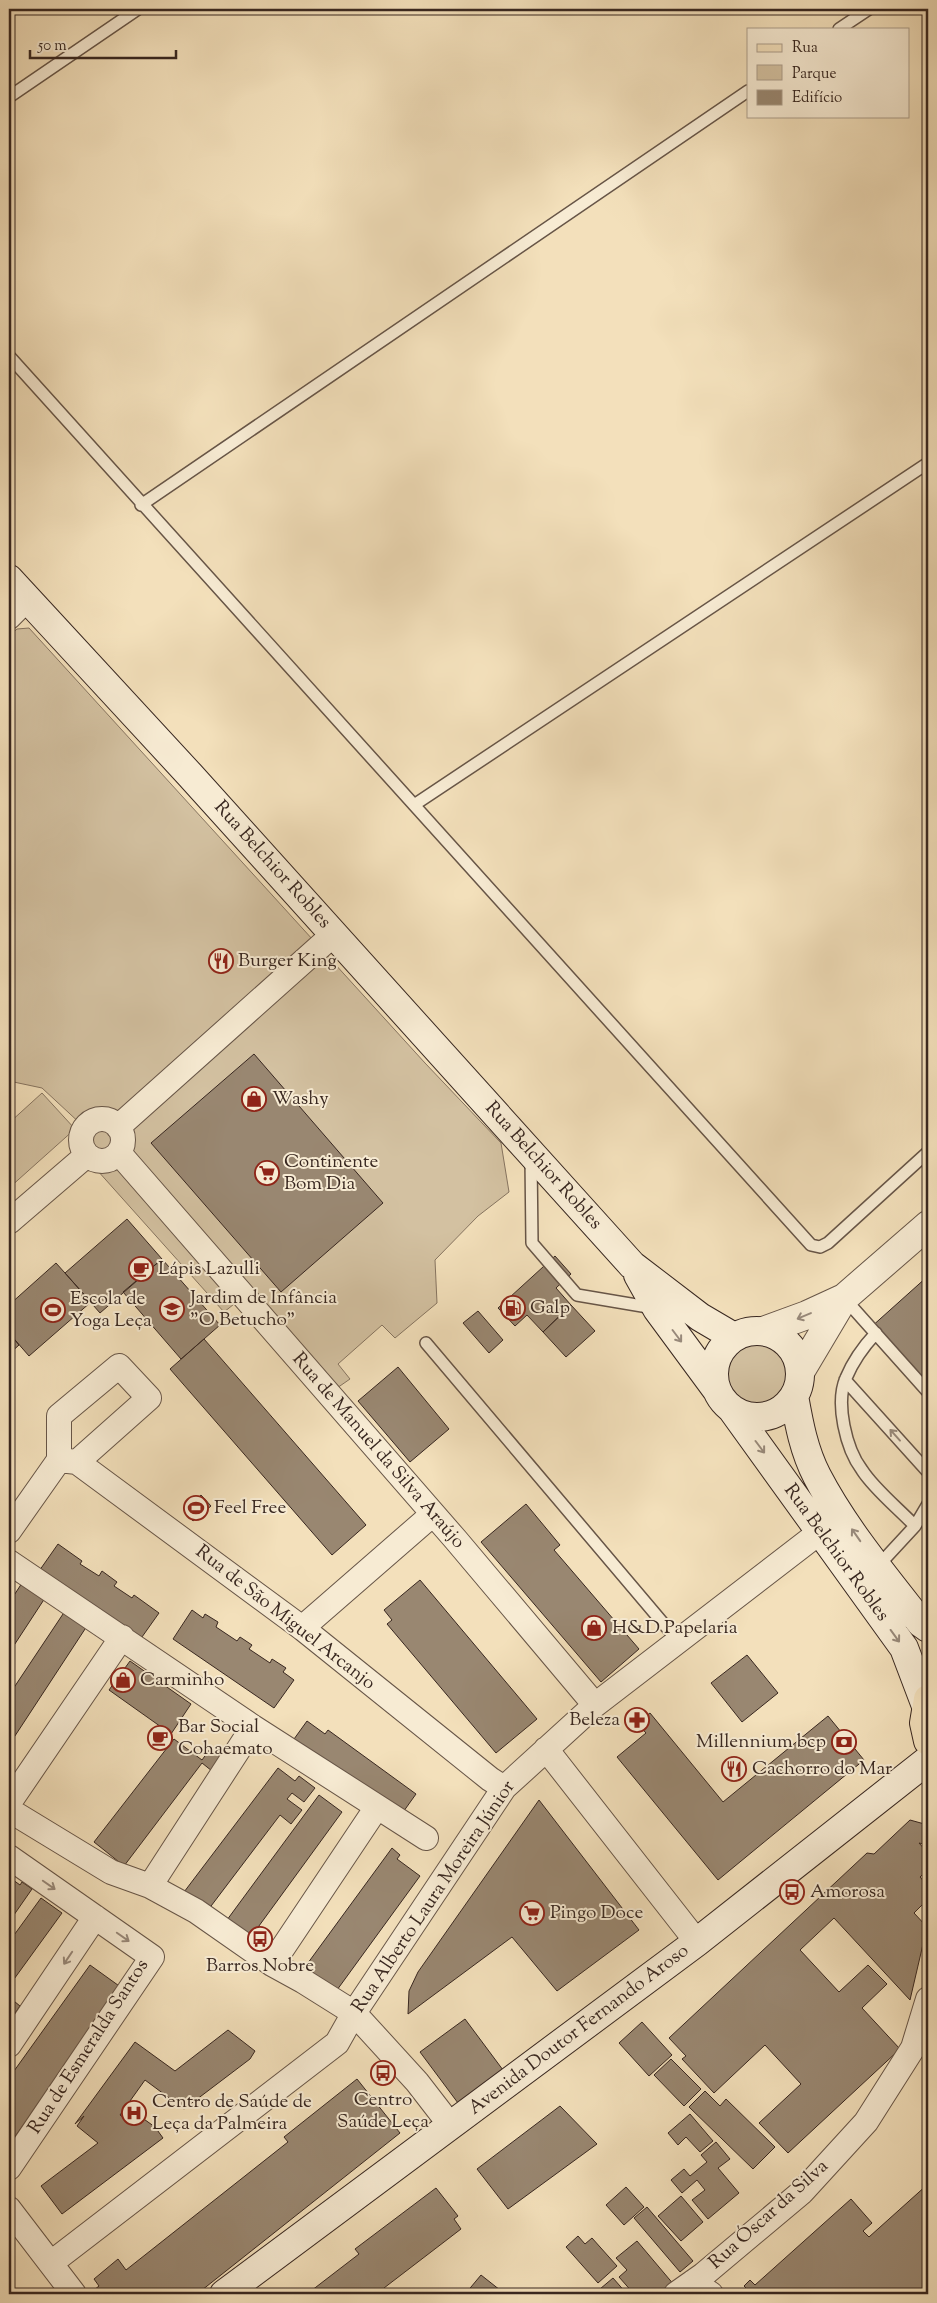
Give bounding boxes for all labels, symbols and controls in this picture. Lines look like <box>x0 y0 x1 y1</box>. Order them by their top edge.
scale bar <box>30 28 176 60</box>
legend <box>747 28 910 118</box>
text: 50 m <box>37 36 67 57</box>
text: Rua <box>792 38 818 59</box>
text: Parque <box>792 64 836 85</box>
text: Edifício <box>792 88 842 109</box>
street label: Rua Belchior Robles <box>207 795 337 935</box>
restaurant icon: Burger King <box>208 948 234 974</box>
place label: Burger King <box>238 948 337 975</box>
shop icon: Washy <box>241 1086 267 1112</box>
place label: Washy <box>272 1086 329 1113</box>
street label: Rua Belchior Robles <box>478 1096 608 1236</box>
place label: Continente Bom Dia <box>284 1149 379 1198</box>
supermarket icon: Continente Bom Dia <box>254 1160 280 1186</box>
cafe icon: Lápis Lazulli <box>128 1256 154 1282</box>
place label: Lápis Lazulli <box>158 1256 260 1283</box>
place label: Jardim de Infância "O Betucho" <box>189 1285 337 1334</box>
place label: Escola de Yoga Leça <box>70 1286 152 1335</box>
fuel station icon: Galp <box>500 1295 526 1321</box>
place label: Galp <box>530 1295 570 1322</box>
school or university icon: Jardim de Infância "O Betucho" <box>159 1296 185 1322</box>
sports icon: Escola de Yoga Leça <box>40 1297 66 1323</box>
one-way arrow <box>797 1312 812 1322</box>
one-way arrow <box>672 1329 682 1343</box>
street label: Rua de Manuel da Silva Araújo <box>285 1347 471 1555</box>
one-way arrow <box>890 1429 901 1442</box>
one-way arrow <box>755 1440 765 1454</box>
street label: Rua Belchior Robles <box>777 1479 895 1627</box>
sports icon: Feel Free <box>183 1495 209 1521</box>
place label: Feel Free <box>214 1495 286 1522</box>
one-way arrow <box>851 1528 861 1542</box>
street label: Rua de São Miguel Arcanjo <box>189 1539 381 1697</box>
shop icon: H&D Papelaria <box>581 1615 607 1641</box>
place label: H&D Papelaria <box>612 1615 738 1642</box>
one-way arrow <box>890 1629 901 1642</box>
shop icon: Carminho <box>110 1667 136 1693</box>
place label: Carminho <box>140 1667 224 1694</box>
place label: Beleza <box>569 1707 620 1734</box>
pharmacy icon: Beleza <box>624 1707 650 1733</box>
place label: Bar Social Cohaemato <box>178 1714 273 1763</box>
cafe icon: Bar Social Cohaemato <box>147 1725 173 1751</box>
place label: Millennium bcp <box>696 1729 826 1756</box>
bank icon: Millennium bcp <box>831 1729 857 1755</box>
restaurant icon: Cachorro do Mar <box>721 1756 747 1782</box>
place label: Cachorro do Mar <box>752 1756 892 1783</box>
street label: Rua Alberto Laura Moreira Júnior <box>346 1775 522 2019</box>
bus stop icon: Amorosa <box>779 1879 805 1905</box>
place label: Amorosa <box>810 1879 885 1906</box>
one-way arrow <box>42 1880 56 1890</box>
supermarket icon: Pingo Doce <box>519 1900 545 1926</box>
place label: Pingo Doce <box>550 1900 644 1927</box>
bus stop icon: Barros Nobre <box>247 1926 273 1952</box>
one-way arrow <box>116 1932 130 1942</box>
street label: Avenida Doutor Fernando Aroso <box>463 1938 695 2122</box>
one-way arrow <box>63 1950 73 1964</box>
place label: Barros Nobre <box>206 1953 314 1980</box>
street label: Rua de Esmeralda Santos <box>22 1954 156 2140</box>
bus stop icon: Centro Saúde Leça <box>370 2060 396 2086</box>
place label: Centro Saúde Leça <box>337 2087 429 2136</box>
place label: Centro de Saúde de Leça da Palmeira <box>152 2089 312 2138</box>
hospital icon: Centro de Saúde de Leça da Palmeira <box>121 2100 147 2126</box>
street label: Rua Óscar da Silva <box>703 2154 835 2276</box>

